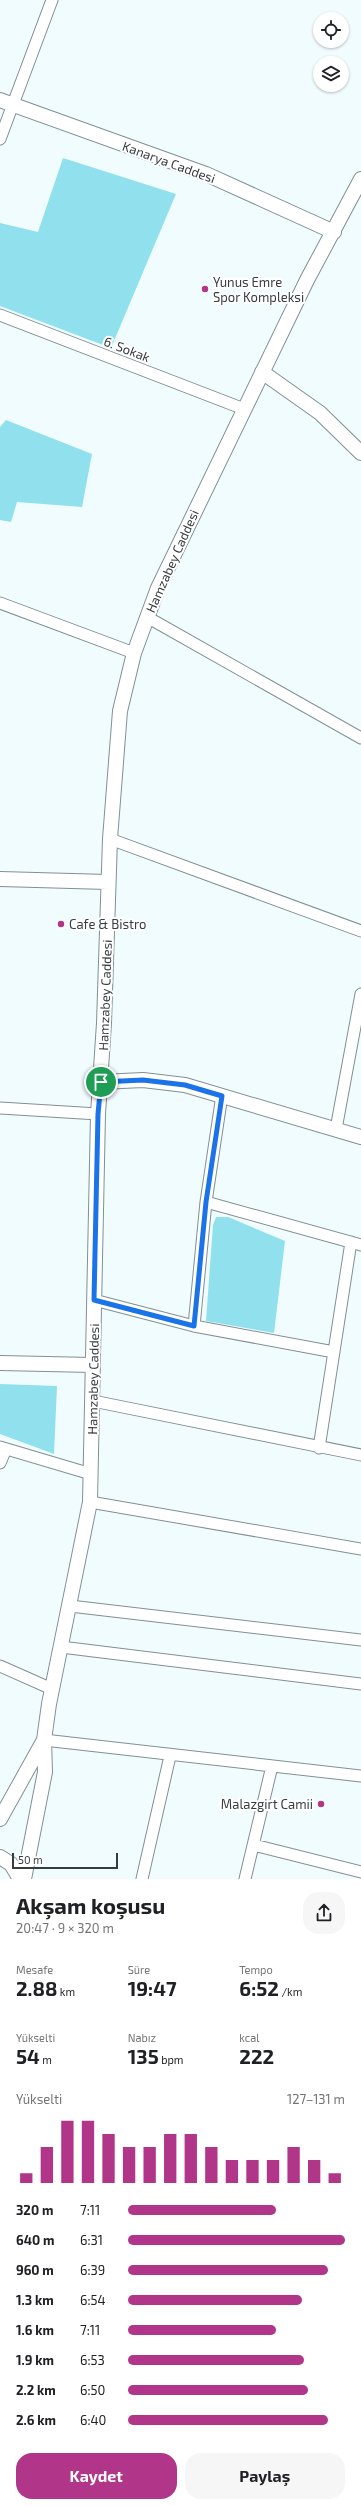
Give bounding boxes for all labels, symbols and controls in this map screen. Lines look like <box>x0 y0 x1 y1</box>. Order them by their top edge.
map controls <box>313 12 349 92</box>
button: locate <box>313 12 349 48</box>
button: layers <box>313 56 349 92</box>
street label: Kanarya Caddesi <box>120 138 218 186</box>
place label: Yunus Emre Spor Kompleksi <box>213 274 304 305</box>
marker: Yunus Emre Spor Kompleksi <box>200 284 210 294</box>
street label: 6. Sokak <box>102 333 153 365</box>
street label: Hamzabey Caddesi <box>142 507 202 615</box>
place label: Cafe & Bistro <box>69 916 146 932</box>
marker: Cafe & Bistro <box>56 919 66 929</box>
street label: Hamzabey Caddesi <box>95 939 115 1051</box>
pin <box>84 1065 118 1099</box>
icon: arrive <box>90 1071 112 1093</box>
street label: Hamzabey Caddesi <box>84 1323 102 1435</box>
place label: Malazgirt Camii <box>221 1796 313 1812</box>
marker: Malazgirt Camii <box>316 1799 326 1809</box>
scale bar <box>12 1851 118 1870</box>
text: 50 m <box>18 1853 43 1866</box>
text: Akşam koşusu <box>16 1892 165 1918</box>
button: share <box>303 1892 345 1934</box>
text: 20:47 · 9 × 320 m <box>16 1920 114 1936</box>
text: Mesafe <box>16 1963 53 1976</box>
text: Süre <box>128 1963 150 1976</box>
text: Tempo <box>239 1963 273 1976</box>
text: 2.88 <box>16 1976 57 2000</box>
text: 19:47 <box>128 1976 177 2000</box>
text: 6:52 <box>239 1976 279 2000</box>
text: km <box>57 1985 75 1998</box>
text: /km <box>279 1985 302 1998</box>
text: Yükselti <box>16 2031 55 2044</box>
text: Nabız <box>128 2031 156 2044</box>
text: kcal <box>239 2031 259 2044</box>
text: 54 <box>16 2044 40 2068</box>
text: 135 <box>128 2044 159 2068</box>
text: 222 <box>239 2044 274 2068</box>
text: m <box>40 2053 52 2066</box>
text: bpm <box>159 2053 183 2066</box>
text: Yükselti <box>16 2091 62 2107</box>
text: 127–131 m <box>287 2091 345 2107</box>
text: 320 m <box>16 2202 53 2218</box>
text: 7:11 <box>80 2202 100 2218</box>
text: 640 m <box>16 2232 54 2248</box>
text: 6:31 <box>80 2232 103 2248</box>
text: 960 m <box>16 2262 54 2278</box>
text: 6:39 <box>80 2262 105 2278</box>
text: 1.3 km <box>16 2292 54 2308</box>
text: 6:54 <box>80 2292 105 2308</box>
text: 1.6 km <box>16 2322 54 2338</box>
text: 7:11 <box>80 2322 100 2338</box>
text: 1.9 km <box>16 2352 54 2368</box>
text: 6:53 <box>80 2352 105 2368</box>
text: 2.2 km <box>16 2382 56 2398</box>
text: 6:50 <box>80 2382 105 2398</box>
text: 2.6 km <box>16 2412 56 2428</box>
text: 6:40 <box>80 2412 106 2428</box>
button: Kaydet <box>16 2453 177 2499</box>
button: Paylaş <box>185 2453 345 2499</box>

